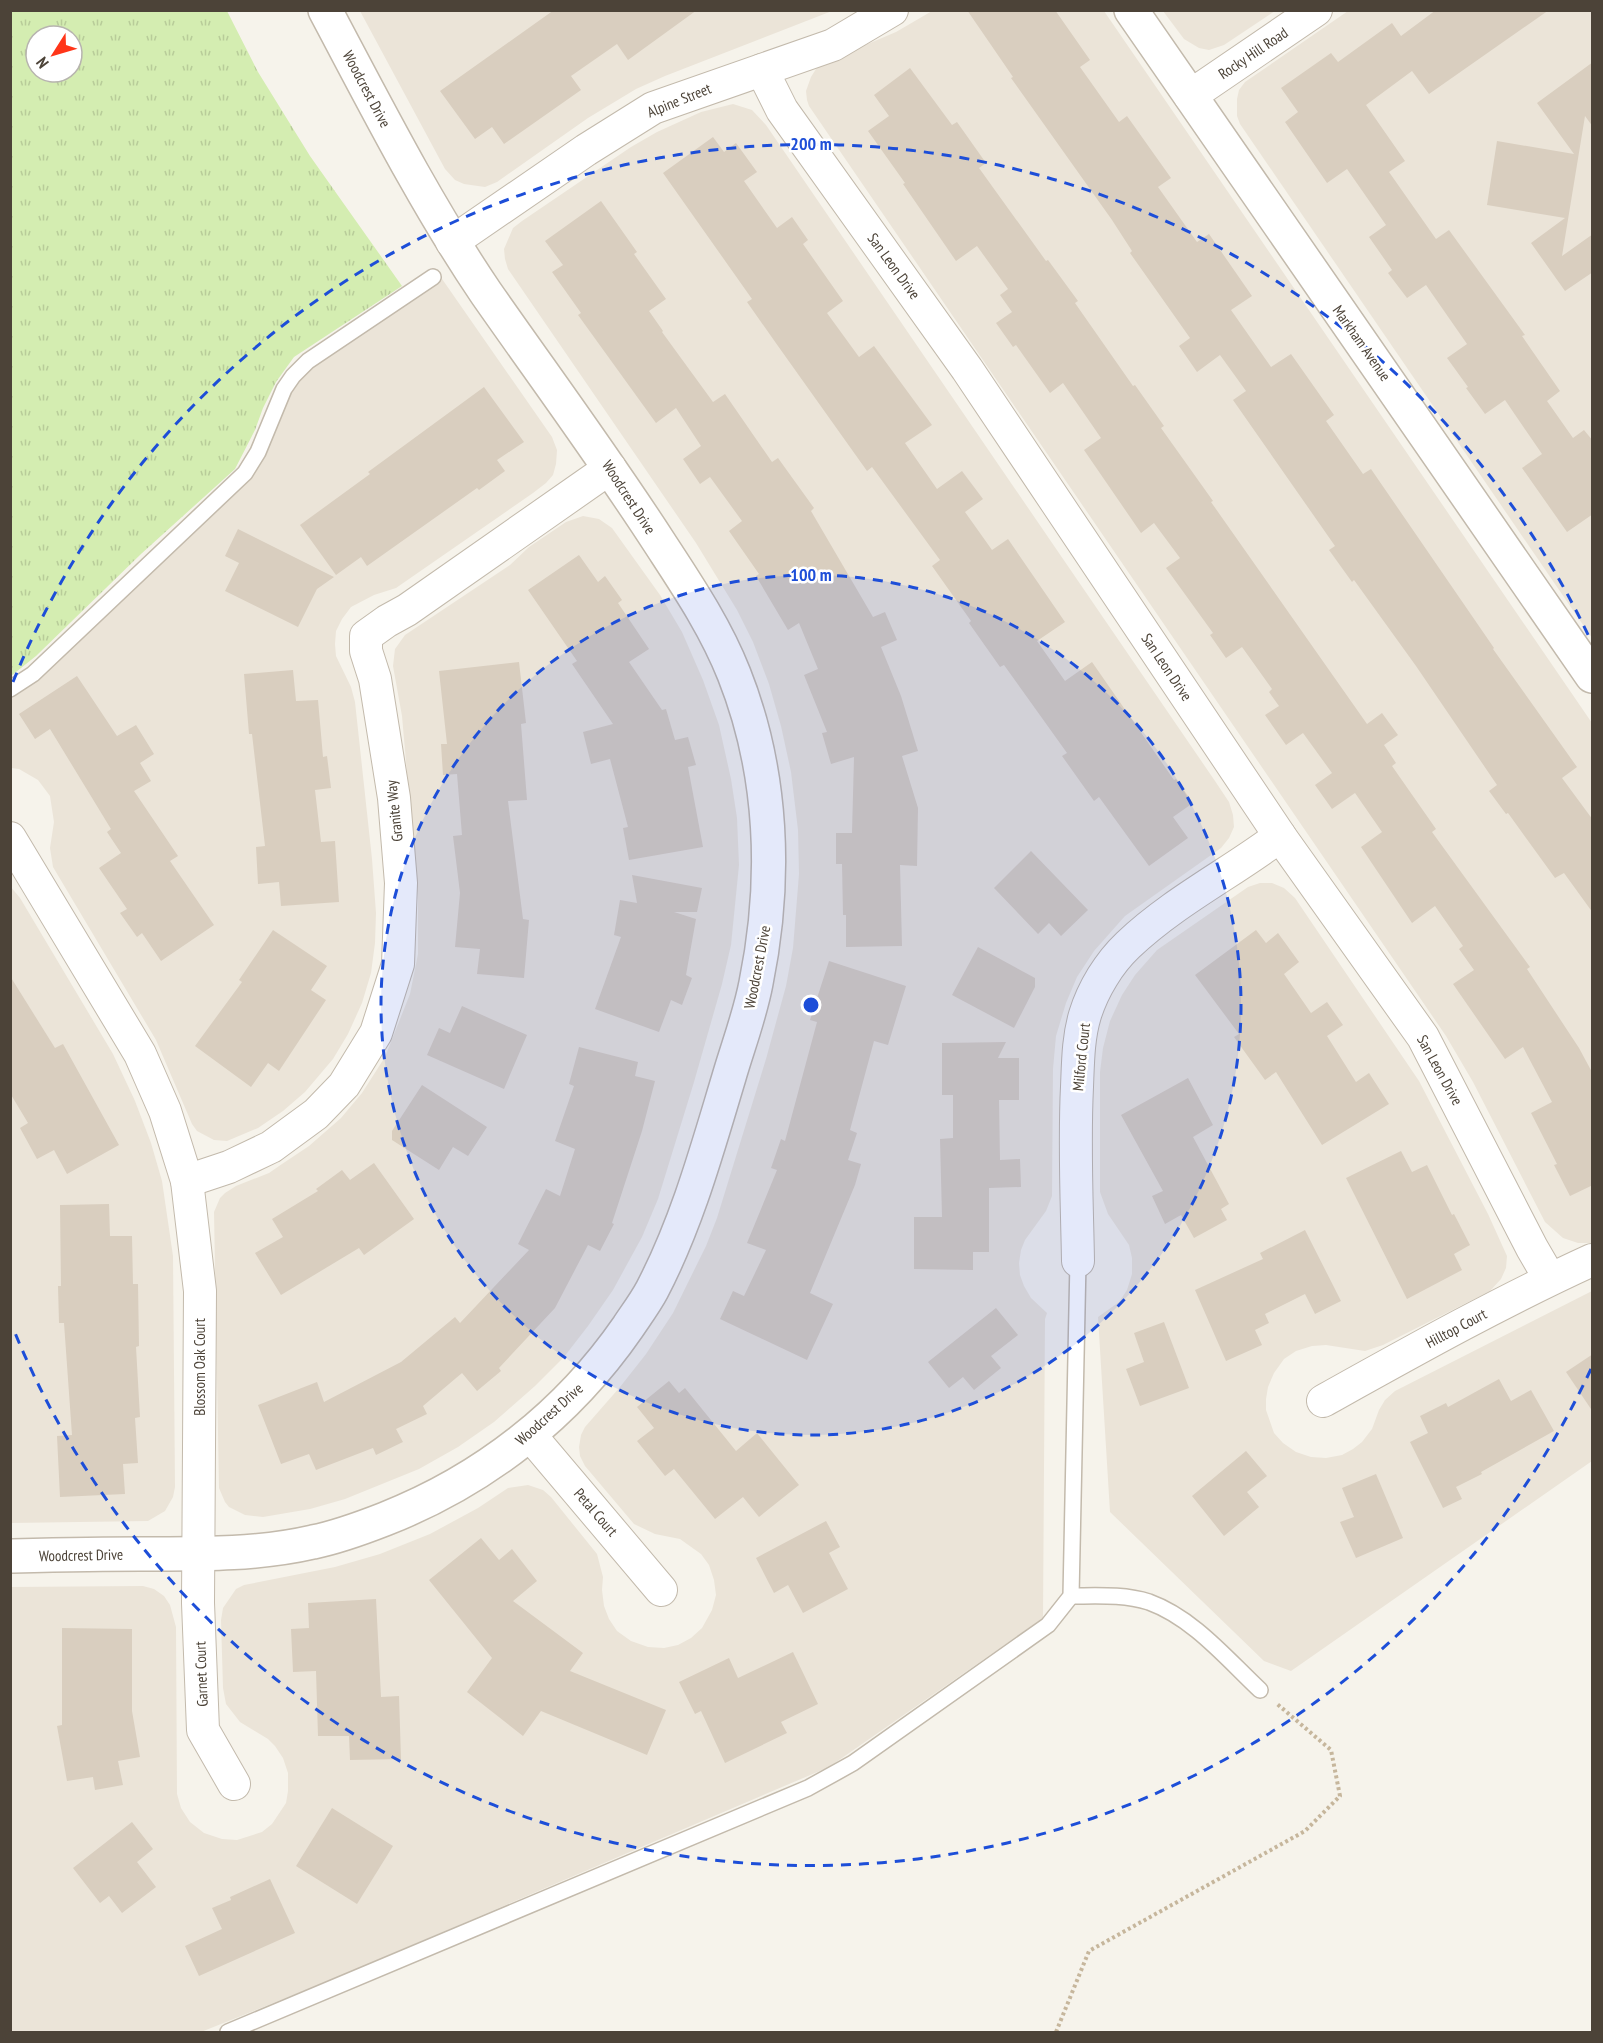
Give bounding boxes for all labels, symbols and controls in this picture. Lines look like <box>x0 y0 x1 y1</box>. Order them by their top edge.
street label: Rocky Hill Road <box>1215 23 1291 83</box>
north arrow <box>24 24 84 84</box>
street label: Woodcrest Drive <box>339 47 395 131</box>
text: N <box>31 54 53 72</box>
street label: Alpine Street <box>644 79 714 121</box>
text: 200 m <box>790 132 832 155</box>
street label: San Leon Drive <box>864 229 924 303</box>
street label: Markham Avenue <box>1329 301 1395 385</box>
street label: Woodcrest Drive <box>598 456 660 538</box>
text: 100 m <box>790 563 832 586</box>
street label: San Leon Drive <box>1138 630 1196 704</box>
street label: Granite Way <box>381 779 407 843</box>
street label: Woodcrest Drive <box>740 924 774 1010</box>
centre of rings <box>801 995 821 1015</box>
street label: Milford Court <box>1068 1022 1094 1092</box>
street label: San Leon Drive <box>1413 1032 1467 1108</box>
street label: Hilltop Court <box>1422 1304 1490 1352</box>
street label: Blossom Oak Court <box>190 1318 209 1416</box>
street label: Woodcrest Drive <box>511 1379 587 1449</box>
street label: Petal Court <box>570 1484 622 1540</box>
street label: Woodcrest Drive <box>39 1545 123 1565</box>
street label: Garnet Court <box>190 1641 212 1707</box>

